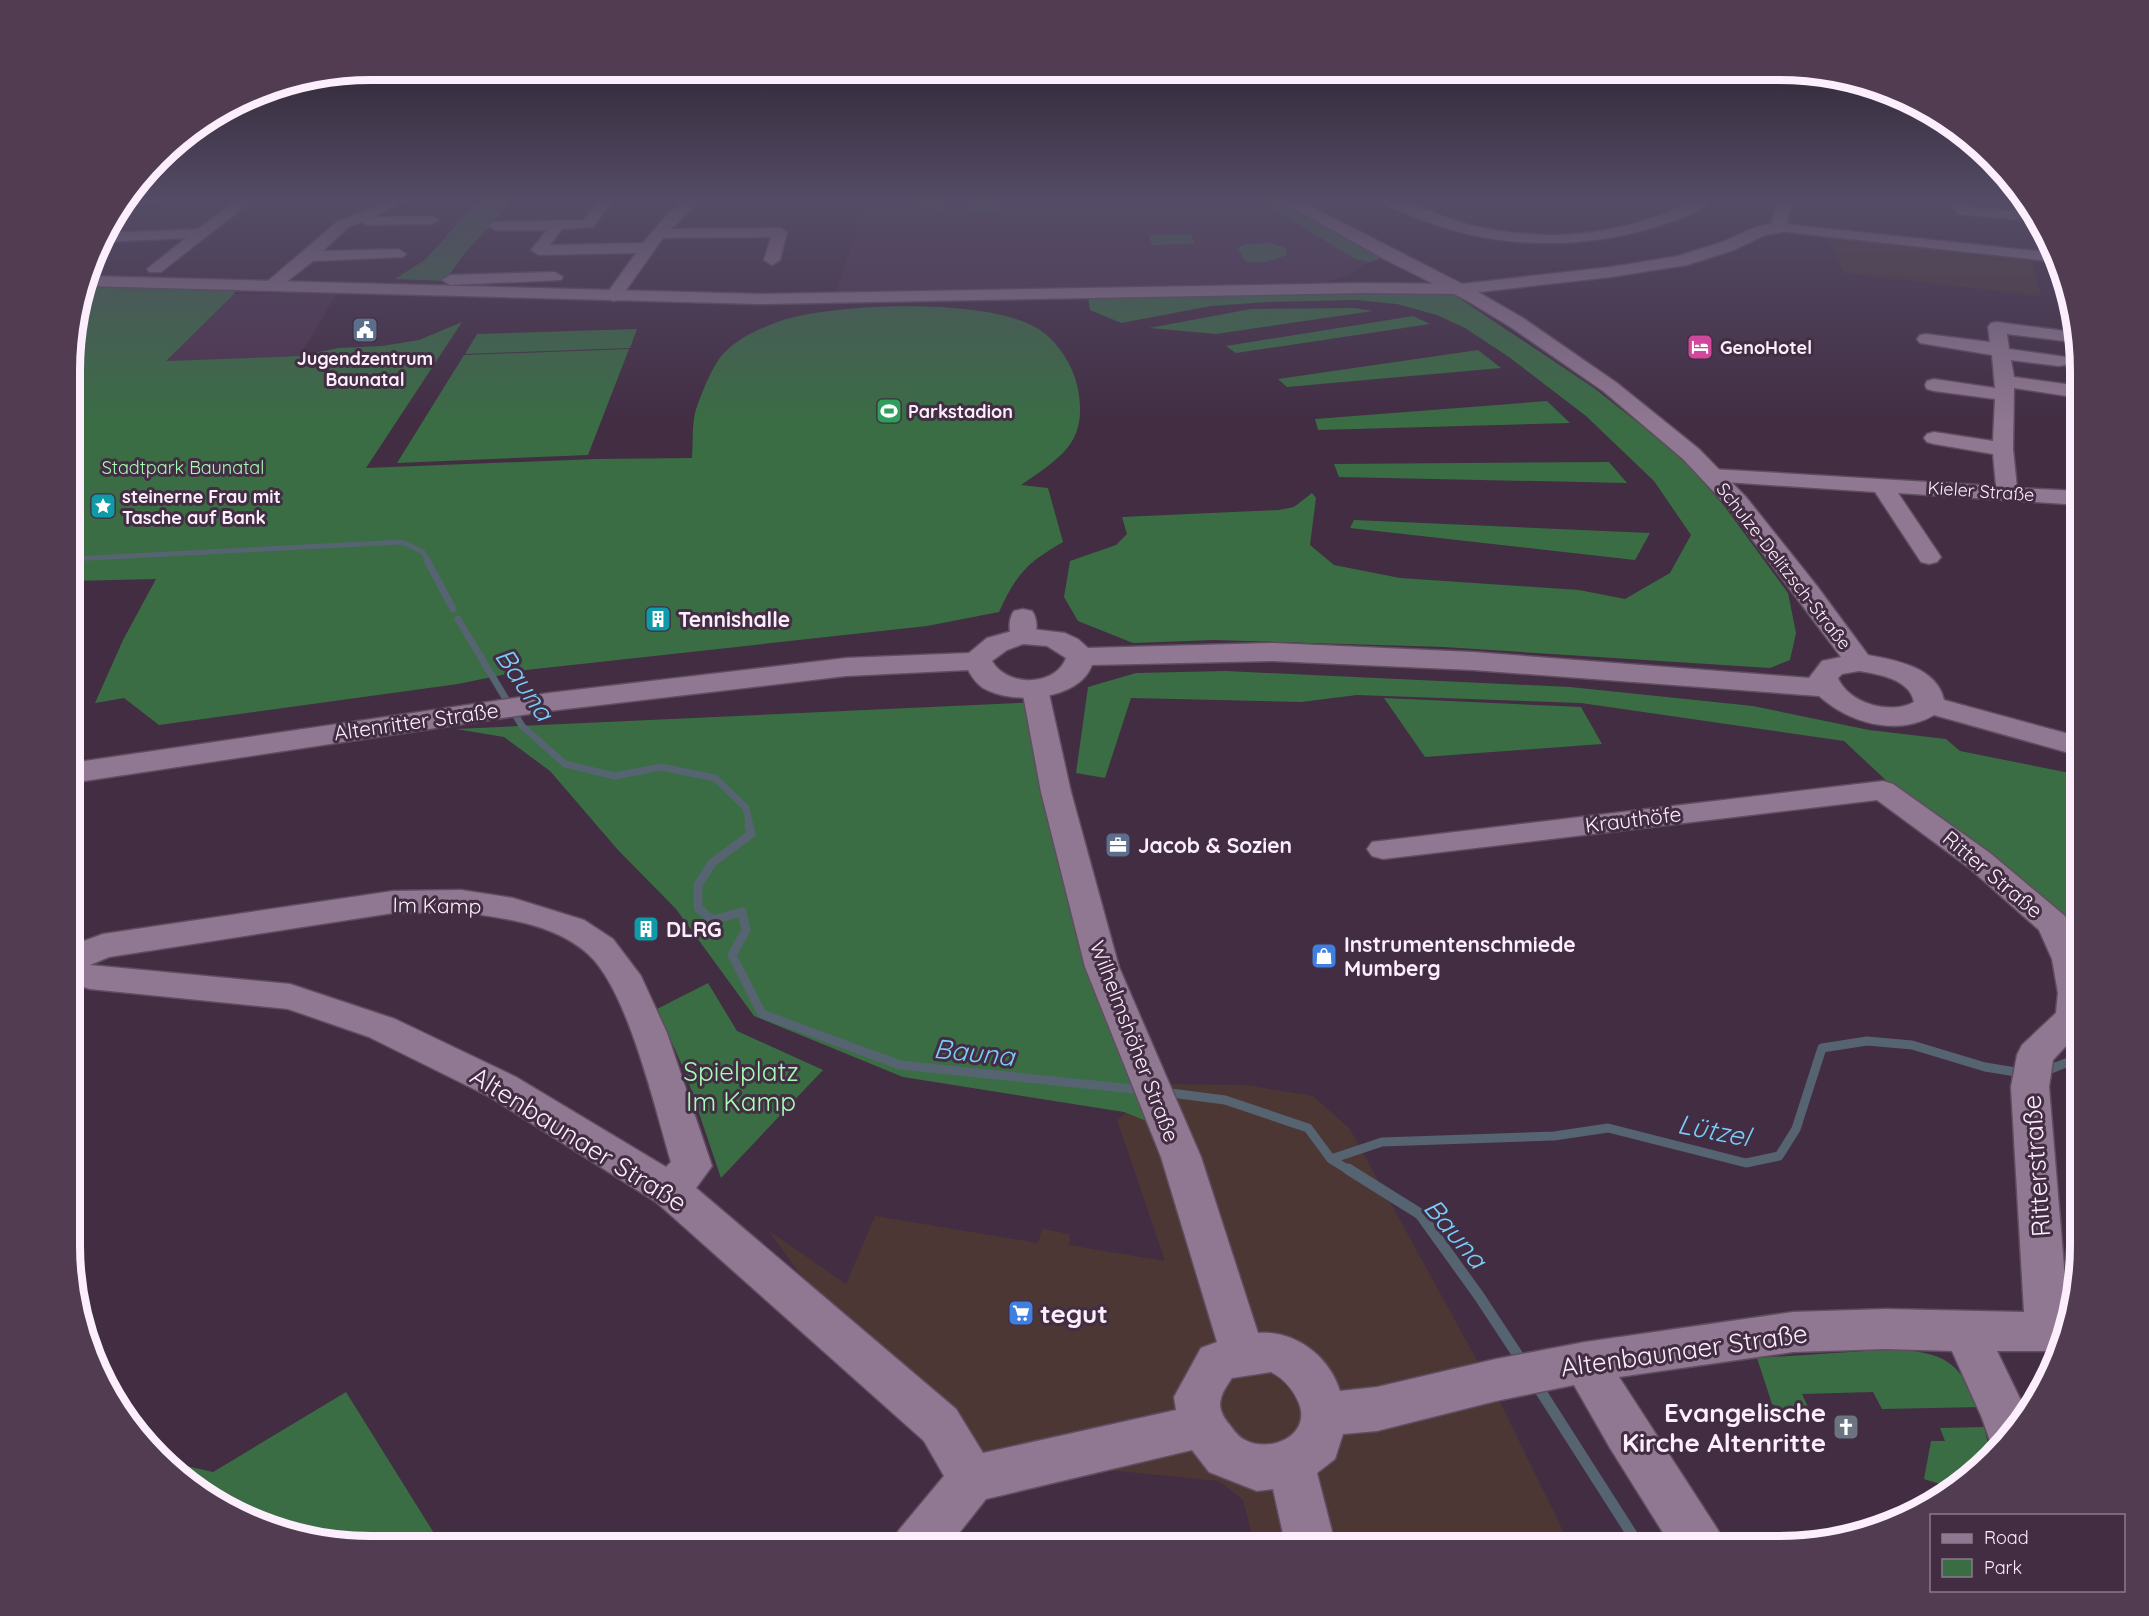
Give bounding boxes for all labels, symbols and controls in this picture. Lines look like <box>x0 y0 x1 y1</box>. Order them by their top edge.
public building icon: Jugendzentrum Baunatal <box>350 315 380 345</box>
hotel icon: GenoHotel <box>1685 332 1715 362</box>
place label: GenoHotel <box>1720 336 1812 359</box>
place label: Jugendzentrum Baunatal <box>297 347 433 391</box>
sports icon: Parkstadion <box>874 396 904 426</box>
place label: Parkstadion <box>908 400 1013 423</box>
park label: Stadtpark Baunatal <box>102 456 264 479</box>
street label: Kieler Straße <box>1927 476 2035 506</box>
street label: Schulze-Delitzsch-Straße <box>1712 478 1856 654</box>
place label: steinerne Frau mit Tasche auf Bank <box>122 485 281 529</box>
place icon: steinerne Frau mit Tasche auf Bank <box>88 491 118 521</box>
building icon: Tennishalle <box>643 604 673 634</box>
place label: Tennishalle <box>678 606 790 632</box>
water label: Bauna <box>488 641 563 728</box>
street label: Altenritter Straße <box>332 697 500 745</box>
street label: Krauthöfe <box>1583 800 1683 838</box>
street label: Ritter Straße <box>1938 825 2048 923</box>
office icon: Jacob & Sozien <box>1103 830 1133 860</box>
place label: Jacob & Sozien <box>1138 832 1292 858</box>
street label: Im Kamp <box>392 891 482 919</box>
building icon: DLRG <box>631 914 661 944</box>
place label: DLRG <box>666 916 722 942</box>
place label: Instrumentenschmiede Mumberg <box>1344 931 1576 981</box>
street label: Wilhelmshöher Straße <box>1085 937 1185 1145</box>
shop icon: Instrumentenschmiede Mumberg <box>1309 941 1339 971</box>
water label: Bauna <box>932 1031 1018 1073</box>
park label: Spielplatz Im Kamp <box>683 1055 799 1118</box>
street label: Altenbaunaer Straße <box>465 1059 693 1219</box>
street label: Ritterstraße <box>2015 1094 2057 1238</box>
water label: Lützel <box>1675 1106 1756 1154</box>
water label: Bauna <box>1417 1191 1496 1276</box>
place label: tegut <box>1040 1297 1108 1330</box>
supermarket icon: tegut <box>1006 1298 1036 1328</box>
street label: Altenbaunaer Straße <box>1558 1316 1810 1384</box>
place label: Evangelische Kirche Altenritte <box>1622 1396 1826 1459</box>
church icon: Evangelische Kirche Altenritte <box>1831 1412 1861 1442</box>
legend <box>1930 1514 2125 1592</box>
text: Road <box>1984 1526 2029 1549</box>
text: Park <box>1984 1556 2022 1579</box>

